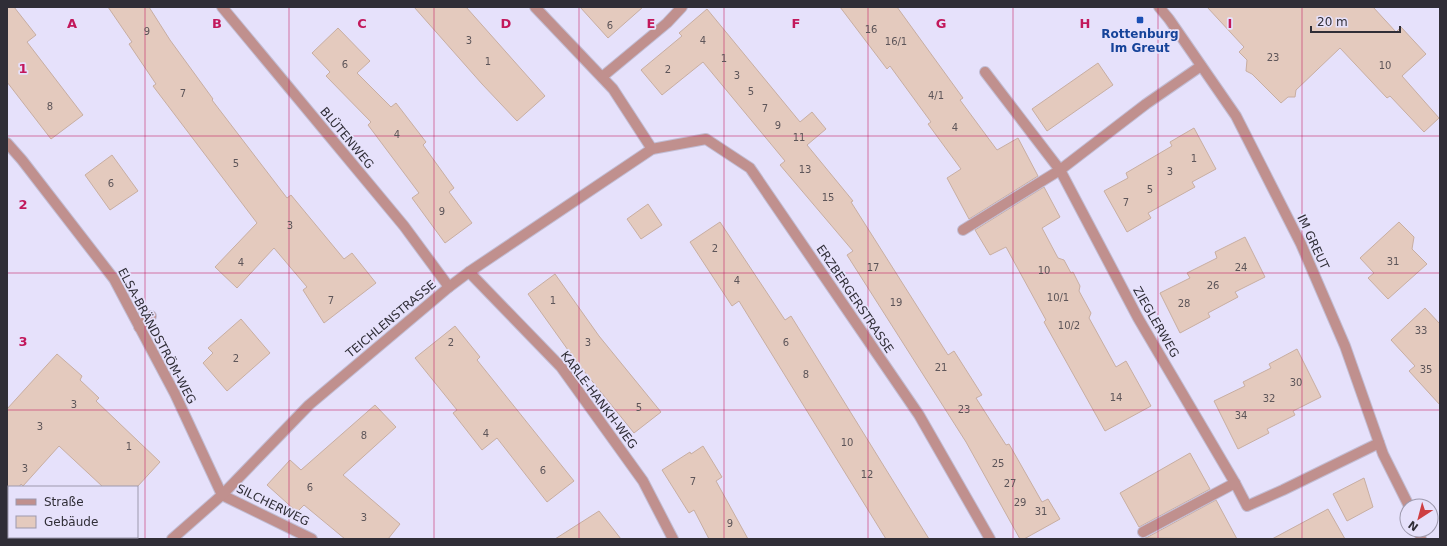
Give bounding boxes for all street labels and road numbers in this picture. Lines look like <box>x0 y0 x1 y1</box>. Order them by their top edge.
street label: BLÜTENWEG <box>317 103 378 172</box>
street label: IM GREUT <box>1294 212 1332 272</box>
street label: ERZBERGERSTRASSE <box>814 242 896 356</box>
street label: ELSA-BRÄNDSTRÖM-WEG <box>115 265 201 406</box>
street label: TEICHLENSTRASSE <box>342 277 439 361</box>
street label: ZIEGLERWEG <box>1130 284 1182 360</box>
street label: KARLE-HANKH-WEG <box>558 348 640 452</box>
street label: SILCHERWEG <box>234 481 312 529</box>

